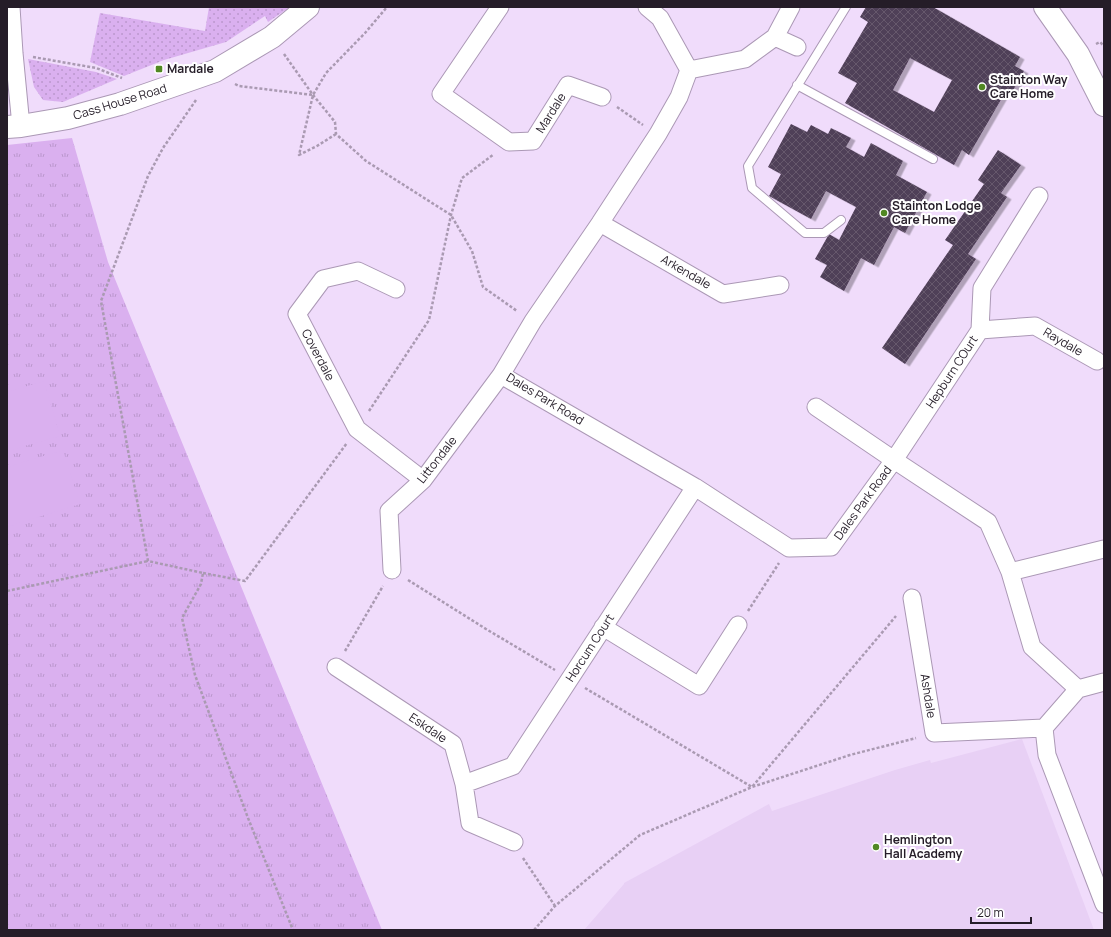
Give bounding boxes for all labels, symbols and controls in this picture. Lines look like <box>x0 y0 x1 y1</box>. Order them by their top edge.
place label: Mardale <box>167 60 214 77</box>
marker: Mardale <box>154 64 164 74</box>
place label: Stainton Way Care Home <box>990 71 1068 102</box>
street label: Cass House Road <box>71 79 169 124</box>
marker: Stainton Way Care Home <box>977 82 987 92</box>
street label: Mardale <box>532 89 570 136</box>
place label: Stainton Lodge Care Home <box>892 197 981 228</box>
marker: Stainton Lodge Care Home <box>879 208 889 218</box>
street label: Arkendale <box>658 250 714 293</box>
street label: Raydale <box>1040 323 1086 360</box>
street label: Coverdale <box>298 326 339 384</box>
street label: Hepburn COurt <box>922 332 982 411</box>
street label: Dales Park Road <box>503 369 587 429</box>
street label: Littondale <box>413 433 460 487</box>
street label: Dales Park Road <box>830 462 895 543</box>
street label: Horcum Court <box>561 610 618 685</box>
street label: Ashdale <box>917 673 940 719</box>
street label: Eskdale <box>406 709 451 747</box>
place label: Hemlington Hall Academy <box>884 831 962 862</box>
marker: Hemlington Hall Academy <box>871 842 881 852</box>
scale bar <box>971 899 1031 925</box>
text: 20 m <box>977 904 1004 921</box>

